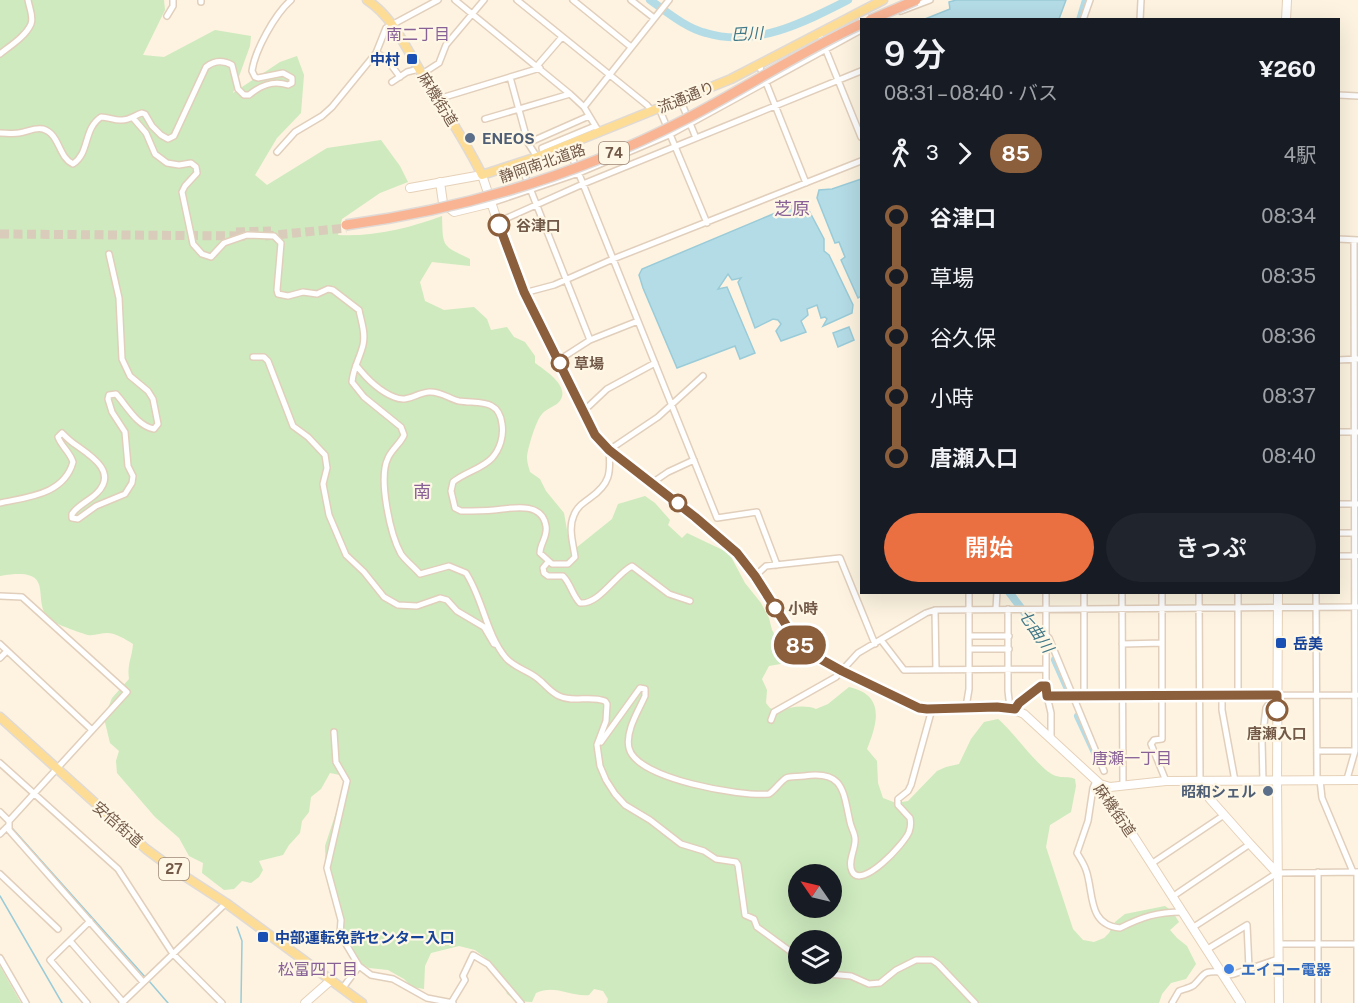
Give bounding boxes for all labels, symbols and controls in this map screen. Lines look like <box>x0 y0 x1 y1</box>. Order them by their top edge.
water label: 巴川 <box>731 24 765 44</box>
district label: 南二丁目 <box>386 25 450 44</box>
text: 9 分 <box>884 35 946 73</box>
place label: 中村 <box>370 51 400 68</box>
marker: 中村 <box>405 52 419 66</box>
text: ¥260 <box>1259 56 1316 82</box>
street label: 麻機街道 <box>415 69 461 129</box>
street label: 流通通り <box>655 78 717 116</box>
text: 08:31 – 08:40 · バス <box>884 81 1058 105</box>
place label: ENEOS <box>482 130 535 147</box>
marker: ENEOS <box>463 131 477 145</box>
icon: walk <box>884 137 917 170</box>
icon: forward <box>948 137 981 170</box>
street label: 静岡南北道路 <box>497 140 587 186</box>
text: 3 <box>926 141 939 165</box>
text: 85 <box>1002 141 1030 166</box>
road number: 74 <box>599 142 629 164</box>
text: 4駅 <box>1283 143 1316 167</box>
district label: 芝原 <box>774 198 810 219</box>
text: 08:34 <box>1261 204 1316 228</box>
text: 谷津口 <box>930 205 996 231</box>
marker: 谷津口 <box>488 214 510 236</box>
place label: 谷津口 <box>516 217 561 234</box>
text: 08:35 <box>1261 264 1316 288</box>
text: 草場 <box>930 265 974 291</box>
text: 08:36 <box>1262 324 1316 348</box>
text: 谷久保 <box>930 325 996 351</box>
marker: 草場 <box>551 354 569 372</box>
place label: 草場 <box>574 355 604 372</box>
text: 08:37 <box>1262 384 1316 408</box>
text: 小時 <box>930 385 974 411</box>
text: 08:40 <box>1262 444 1316 468</box>
text: 唐瀬入口 <box>930 445 1018 471</box>
district label: 南 <box>413 481 431 502</box>
unlabelled marker <box>669 494 687 512</box>
button: 開始 <box>884 513 1094 582</box>
button: きっぷ <box>1106 513 1316 582</box>
marker: 小時 <box>766 599 784 617</box>
place label: 小時 <box>788 600 818 617</box>
water label: 七曲川 <box>1015 606 1058 658</box>
line badge: 85 <box>773 626 827 664</box>
text: 85 <box>786 633 814 658</box>
place label: 岳美 <box>1293 635 1323 652</box>
marker: 岳美 <box>1274 636 1288 650</box>
marker: 唐瀬入口 <box>1266 699 1288 721</box>
place label: 唐瀬入口 <box>1247 725 1307 742</box>
district label: 唐瀬一丁目 <box>1092 749 1172 768</box>
street label: 麻機街道 <box>1091 781 1139 839</box>
place label: 昭和シェル <box>1181 783 1256 800</box>
marker: 昭和シェル <box>1261 784 1275 798</box>
street label: 安倍街道 <box>90 798 146 850</box>
road number: 27 <box>159 858 189 880</box>
north arrow <box>788 864 842 918</box>
map controls <box>788 864 842 984</box>
place label: 中部運転免許センター入口 <box>275 929 455 946</box>
marker: 中部運転免許センター入口 <box>256 930 270 944</box>
button: layers <box>788 930 842 984</box>
district label: 松富四丁目 <box>278 960 358 979</box>
place label: エイコー電器 <box>1241 961 1332 978</box>
marker: エイコー電器 <box>1222 962 1236 976</box>

